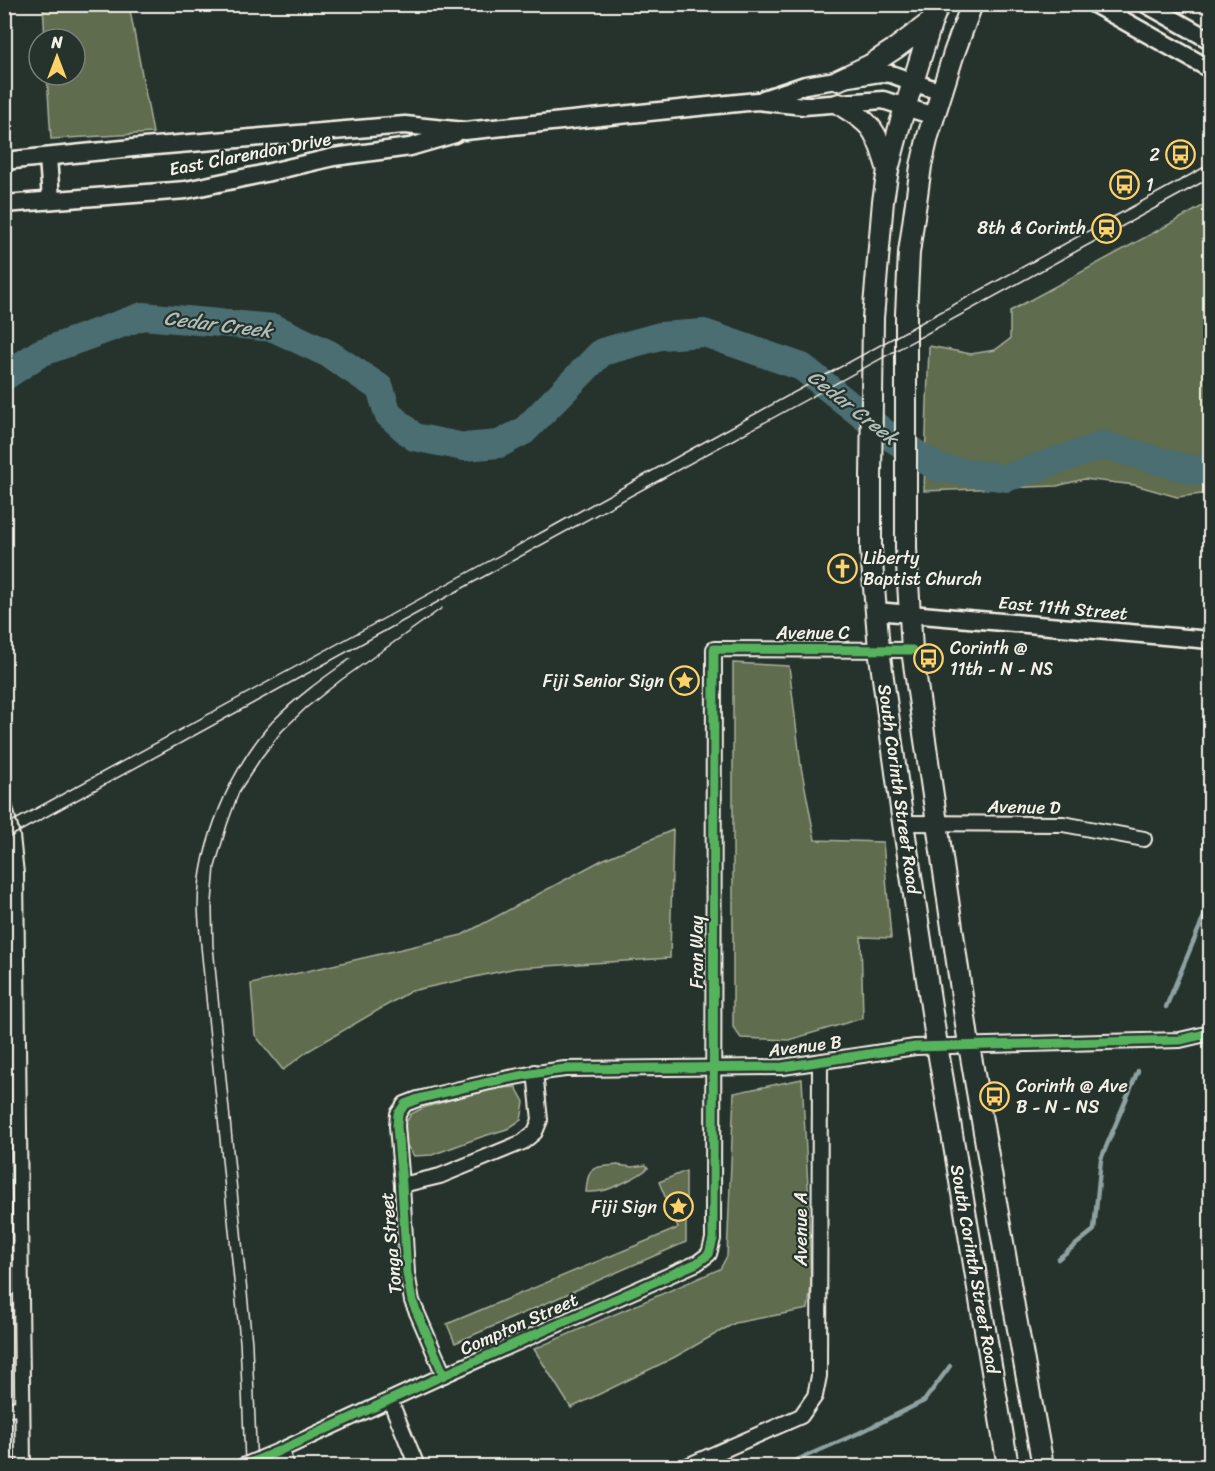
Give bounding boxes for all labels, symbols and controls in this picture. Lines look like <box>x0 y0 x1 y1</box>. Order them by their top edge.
north arrow <box>27 27 87 87</box>
text: N <box>50 28 63 57</box>
street label: East Clarendon Drive <box>166 123 334 185</box>
place label: 2 <box>1150 139 1160 171</box>
bus stop icon: 2 <box>1165 139 1197 171</box>
bus stop icon: 1 <box>1109 169 1141 201</box>
place label: 1 <box>1146 169 1154 201</box>
place label: 8th & Corinth <box>977 212 1086 244</box>
station icon: 8th & Corinth <box>1091 212 1123 244</box>
water label: Cedar Creek <box>162 301 276 349</box>
water label: Cedar Creek <box>799 360 908 456</box>
place label: Liberty Baptist Church <box>863 542 982 595</box>
church icon: Liberty Baptist Church <box>826 552 858 584</box>
street label: East 11th Street <box>997 586 1129 630</box>
street label: Avenue C <box>775 617 850 649</box>
place label: Corinth @ 11th - N - NS <box>950 632 1053 685</box>
bus stop icon: Corinth @ 11th - N - NS <box>913 642 945 674</box>
place label: Fiji Senior Sign <box>543 665 664 697</box>
place icon: Fiji Senior Sign <box>669 665 701 697</box>
street label: South Corinth Street Road <box>868 682 930 897</box>
street label: Avenue D <box>986 790 1061 824</box>
street label: Fran Way <box>681 915 713 988</box>
street label: Avenue B <box>766 1026 843 1066</box>
place label: Corinth @ Ave B - N - NS <box>1016 1070 1128 1123</box>
bus stop icon: Corinth @ Ave B - N - NS <box>979 1080 1011 1112</box>
street label: South Corinth Street Road <box>941 1162 1009 1377</box>
street label: Tonga Street <box>371 1191 411 1295</box>
place label: Fiji Sign <box>592 1191 657 1223</box>
place icon: Fiji Sign <box>662 1191 694 1223</box>
street label: Avenue A <box>785 1192 817 1267</box>
street label: Compton Street <box>455 1284 584 1364</box>

